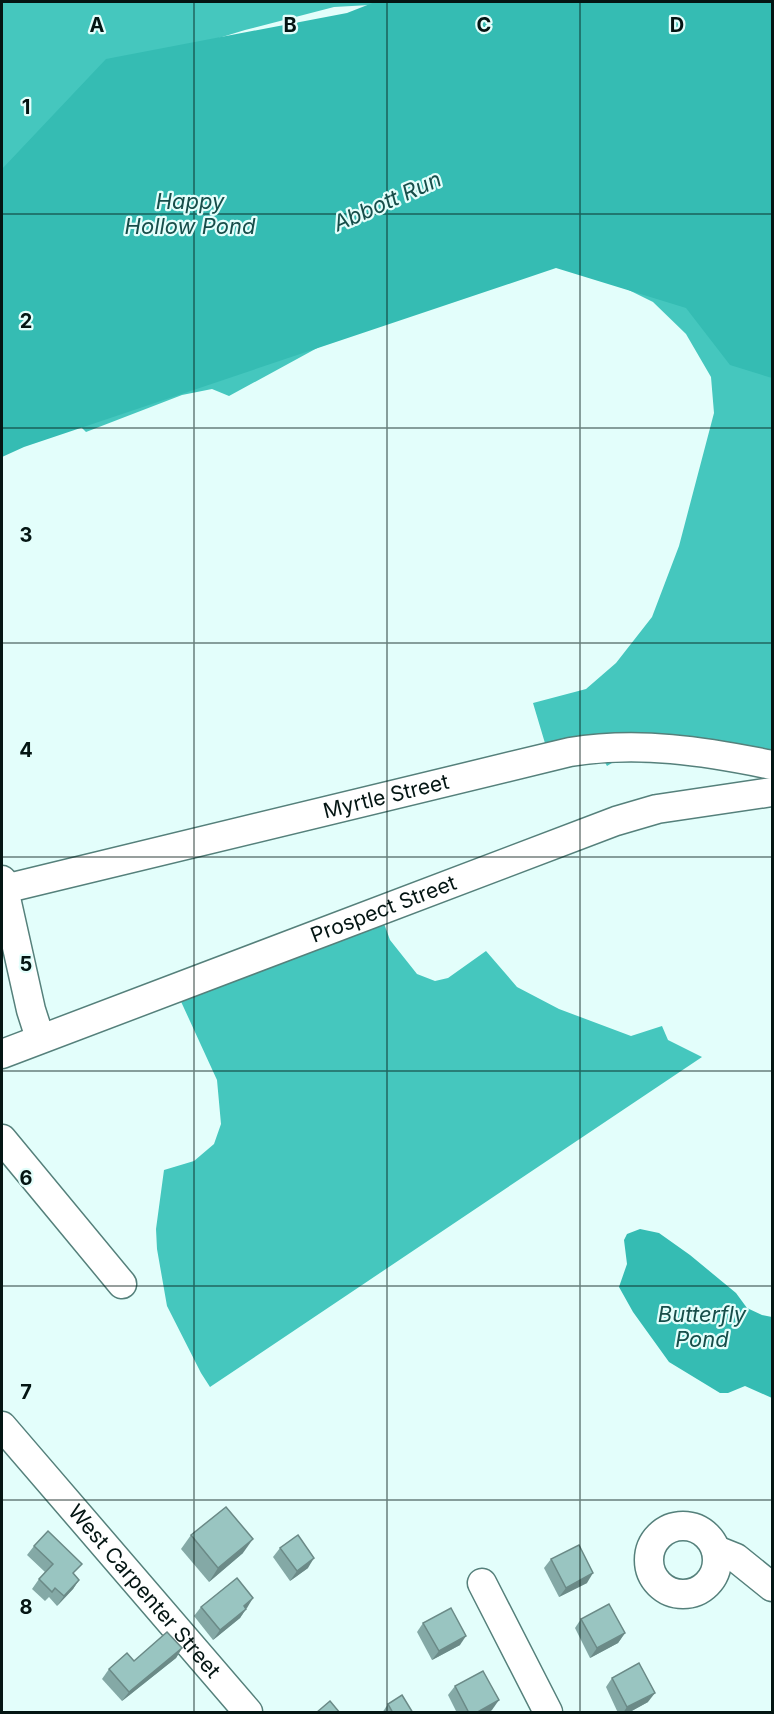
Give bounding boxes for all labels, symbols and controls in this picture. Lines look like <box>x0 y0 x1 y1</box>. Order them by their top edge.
text: A <box>90 13 105 37</box>
text: B <box>283 13 297 37</box>
text: C <box>477 13 491 37</box>
text: D <box>670 13 684 37</box>
text: 1 <box>22 95 30 119</box>
water label: Abbott Run <box>328 166 445 237</box>
water label: Happy Hollow Pond <box>125 188 256 239</box>
text: 2 <box>20 309 32 333</box>
text: 3 <box>20 523 32 547</box>
text: 4 <box>19 738 33 762</box>
street label: Myrtle Street <box>320 769 451 823</box>
street label: Prospect Street <box>307 870 460 948</box>
text: 5 <box>20 952 32 976</box>
text: 6 <box>20 1166 33 1190</box>
water label: Butterfly Pond <box>658 1301 747 1352</box>
text: 7 <box>20 1380 32 1404</box>
street label: West Carpenter Street <box>63 1499 226 1683</box>
text: 8 <box>19 1595 33 1619</box>

